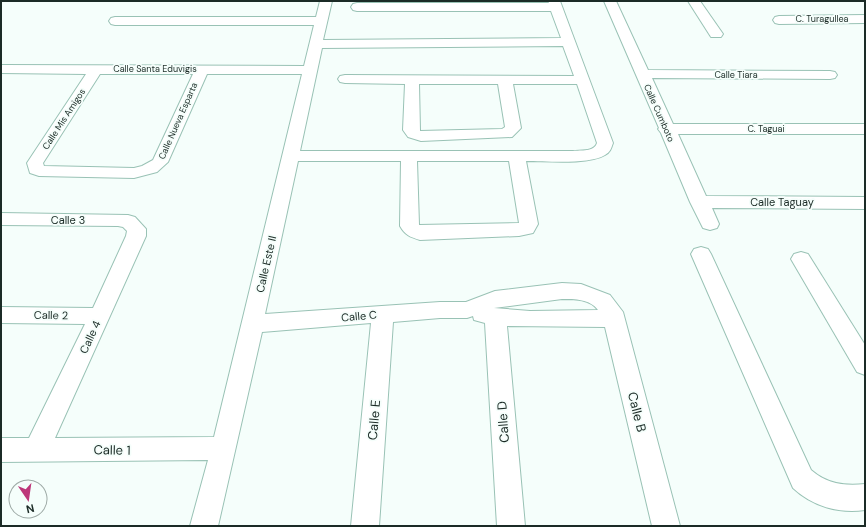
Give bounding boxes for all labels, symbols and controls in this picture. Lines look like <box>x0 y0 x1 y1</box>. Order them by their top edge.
street label: C. Turagullea <box>796 13 849 25</box>
street label: Calle Santa Eduvigis <box>113 63 197 75</box>
street label: Calle Tiara <box>714 69 758 81</box>
street label: Calle Nueva Esparta <box>156 81 200 161</box>
street label: Calle Cumboto <box>641 82 677 144</box>
street label: Calle Mis Amigos <box>40 86 88 152</box>
street label: C. Taguai <box>747 123 785 135</box>
street label: Calle Taguay <box>750 195 814 209</box>
street label: Calle 3 <box>51 213 85 227</box>
street label: Calle Este II <box>253 234 279 294</box>
street label: Calle C <box>341 307 378 325</box>
street label: Calle 2 <box>34 308 68 322</box>
street label: Calle 4 <box>76 318 104 356</box>
street label: Calle B <box>624 390 650 434</box>
street label: Calle E <box>364 399 384 441</box>
street label: Calle D <box>493 400 513 444</box>
street label: Calle 1 <box>93 441 131 459</box>
north arrow <box>8 479 48 519</box>
text: N <box>25 501 36 516</box>

